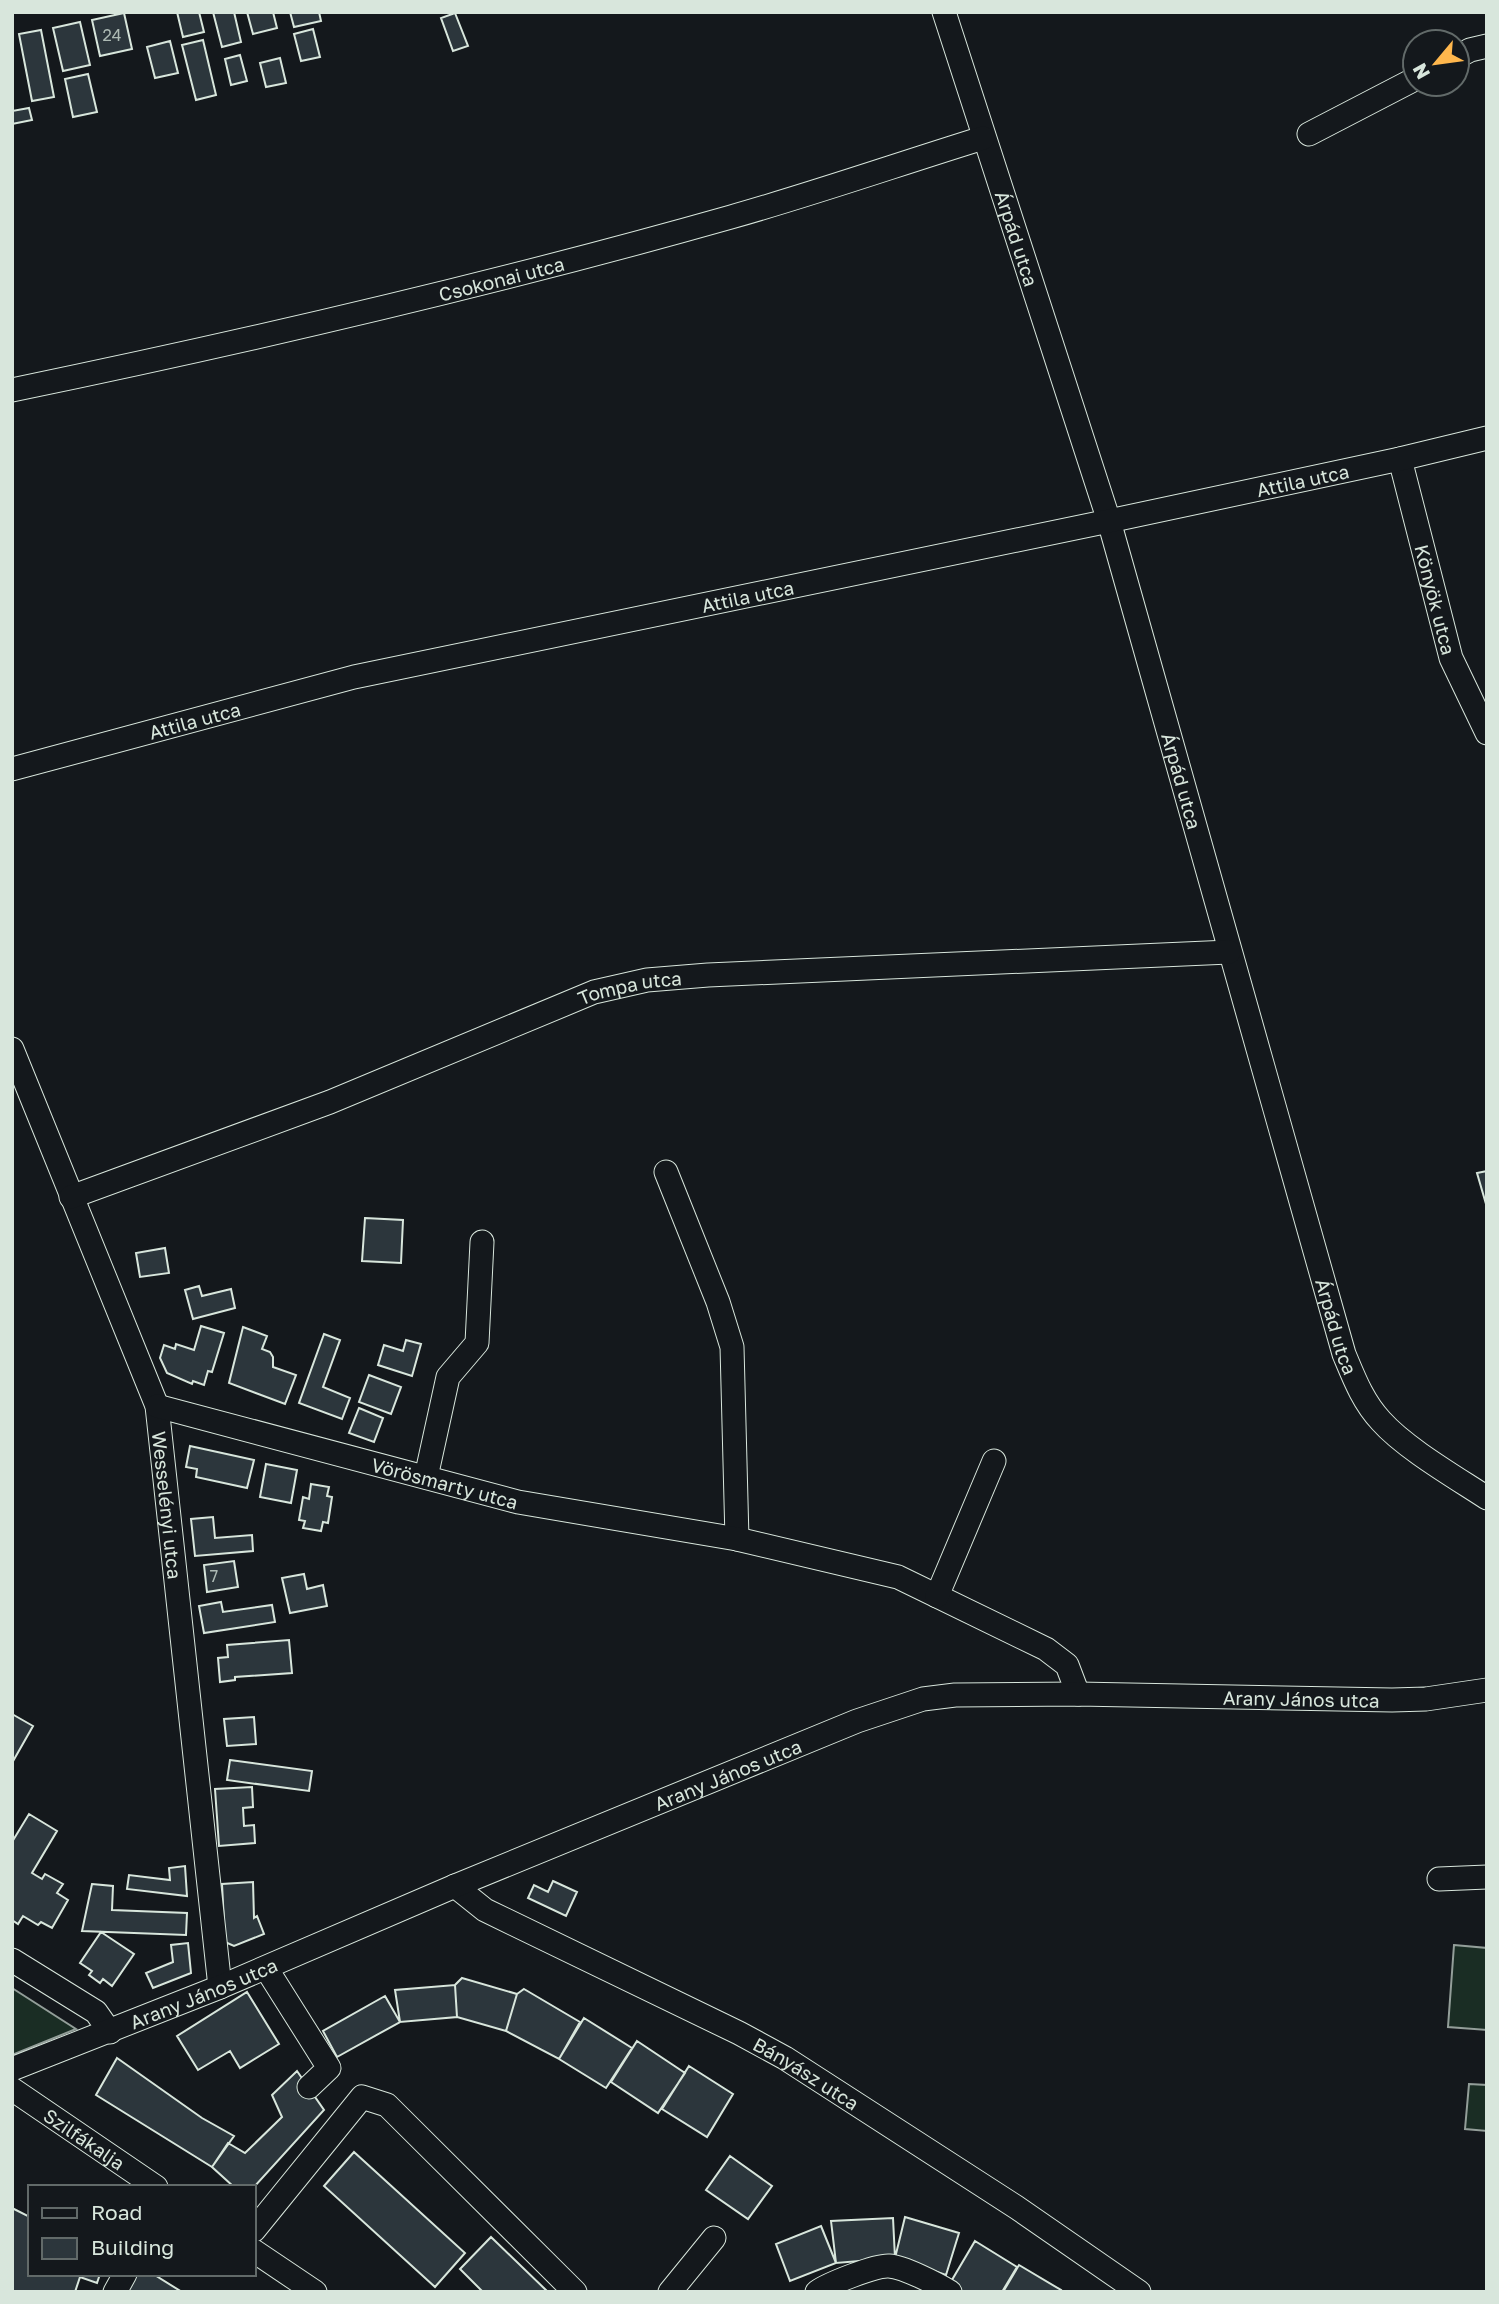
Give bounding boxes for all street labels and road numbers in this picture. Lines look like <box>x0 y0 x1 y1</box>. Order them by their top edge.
street label: Árpád utca <box>991 188 1044 289</box>
street label: Csokonai utca <box>436 251 567 305</box>
street label: Attila utca <box>1254 459 1351 501</box>
street label: Könyök utca <box>1411 542 1461 657</box>
street label: Attila utca <box>699 575 796 616</box>
street label: Attila utca <box>146 697 243 743</box>
street label: Árpád utca <box>1158 730 1207 832</box>
street label: Tompa utca <box>574 966 682 1009</box>
street label: Árpád utca <box>1312 1276 1363 1378</box>
street label: Wesselényi utca <box>148 1430 187 1580</box>
street label: Vörösmarty utca <box>369 1452 521 1513</box>
street label: Arany János utca <box>1223 1685 1380 1711</box>
street label: Arany János utca <box>651 1734 805 1815</box>
street label: Arany János utca <box>126 1952 280 2033</box>
street label: Bányász utca <box>749 2032 864 2114</box>
street label: Szilfákalja <box>40 2103 130 2174</box>

